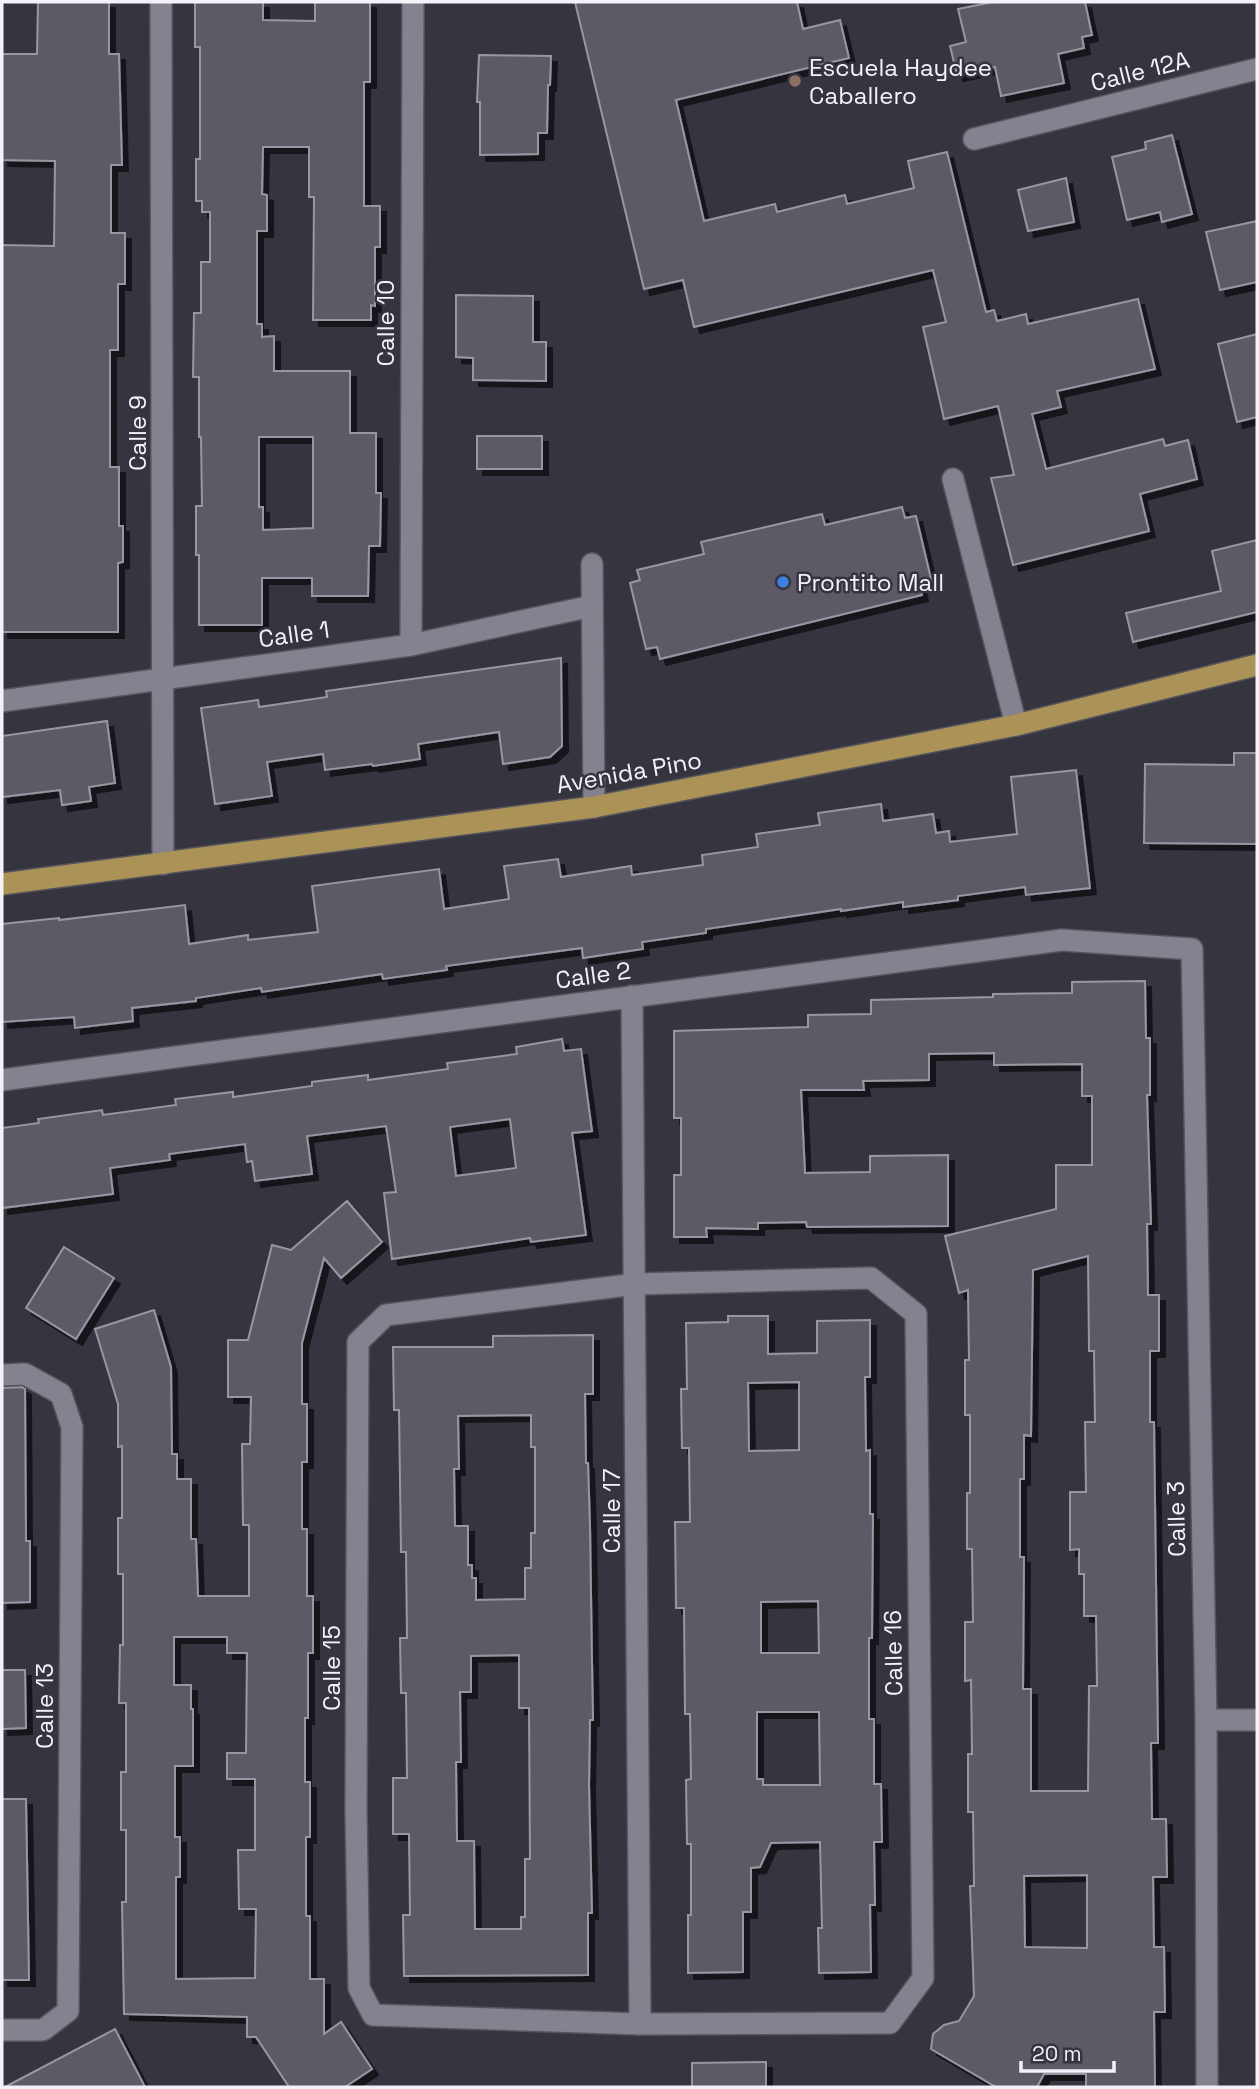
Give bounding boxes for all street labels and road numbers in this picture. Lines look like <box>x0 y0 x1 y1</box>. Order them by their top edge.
street label: Calle 12A <box>1087 44 1193 98</box>
street label: Calle 10 <box>370 280 401 366</box>
street label: Calle 9 <box>122 395 153 471</box>
street label: Calle 1 <box>256 614 332 654</box>
street label: Avenida Pino <box>554 744 704 800</box>
street label: Calle 2 <box>553 954 633 996</box>
street label: Calle 17 <box>596 1469 627 1553</box>
street label: Calle 3 <box>1160 1481 1192 1557</box>
street label: Calle 16 <box>877 1610 909 1696</box>
street label: Calle 15 <box>316 1625 347 1711</box>
street label: Calle 13 <box>29 1663 60 1749</box>

